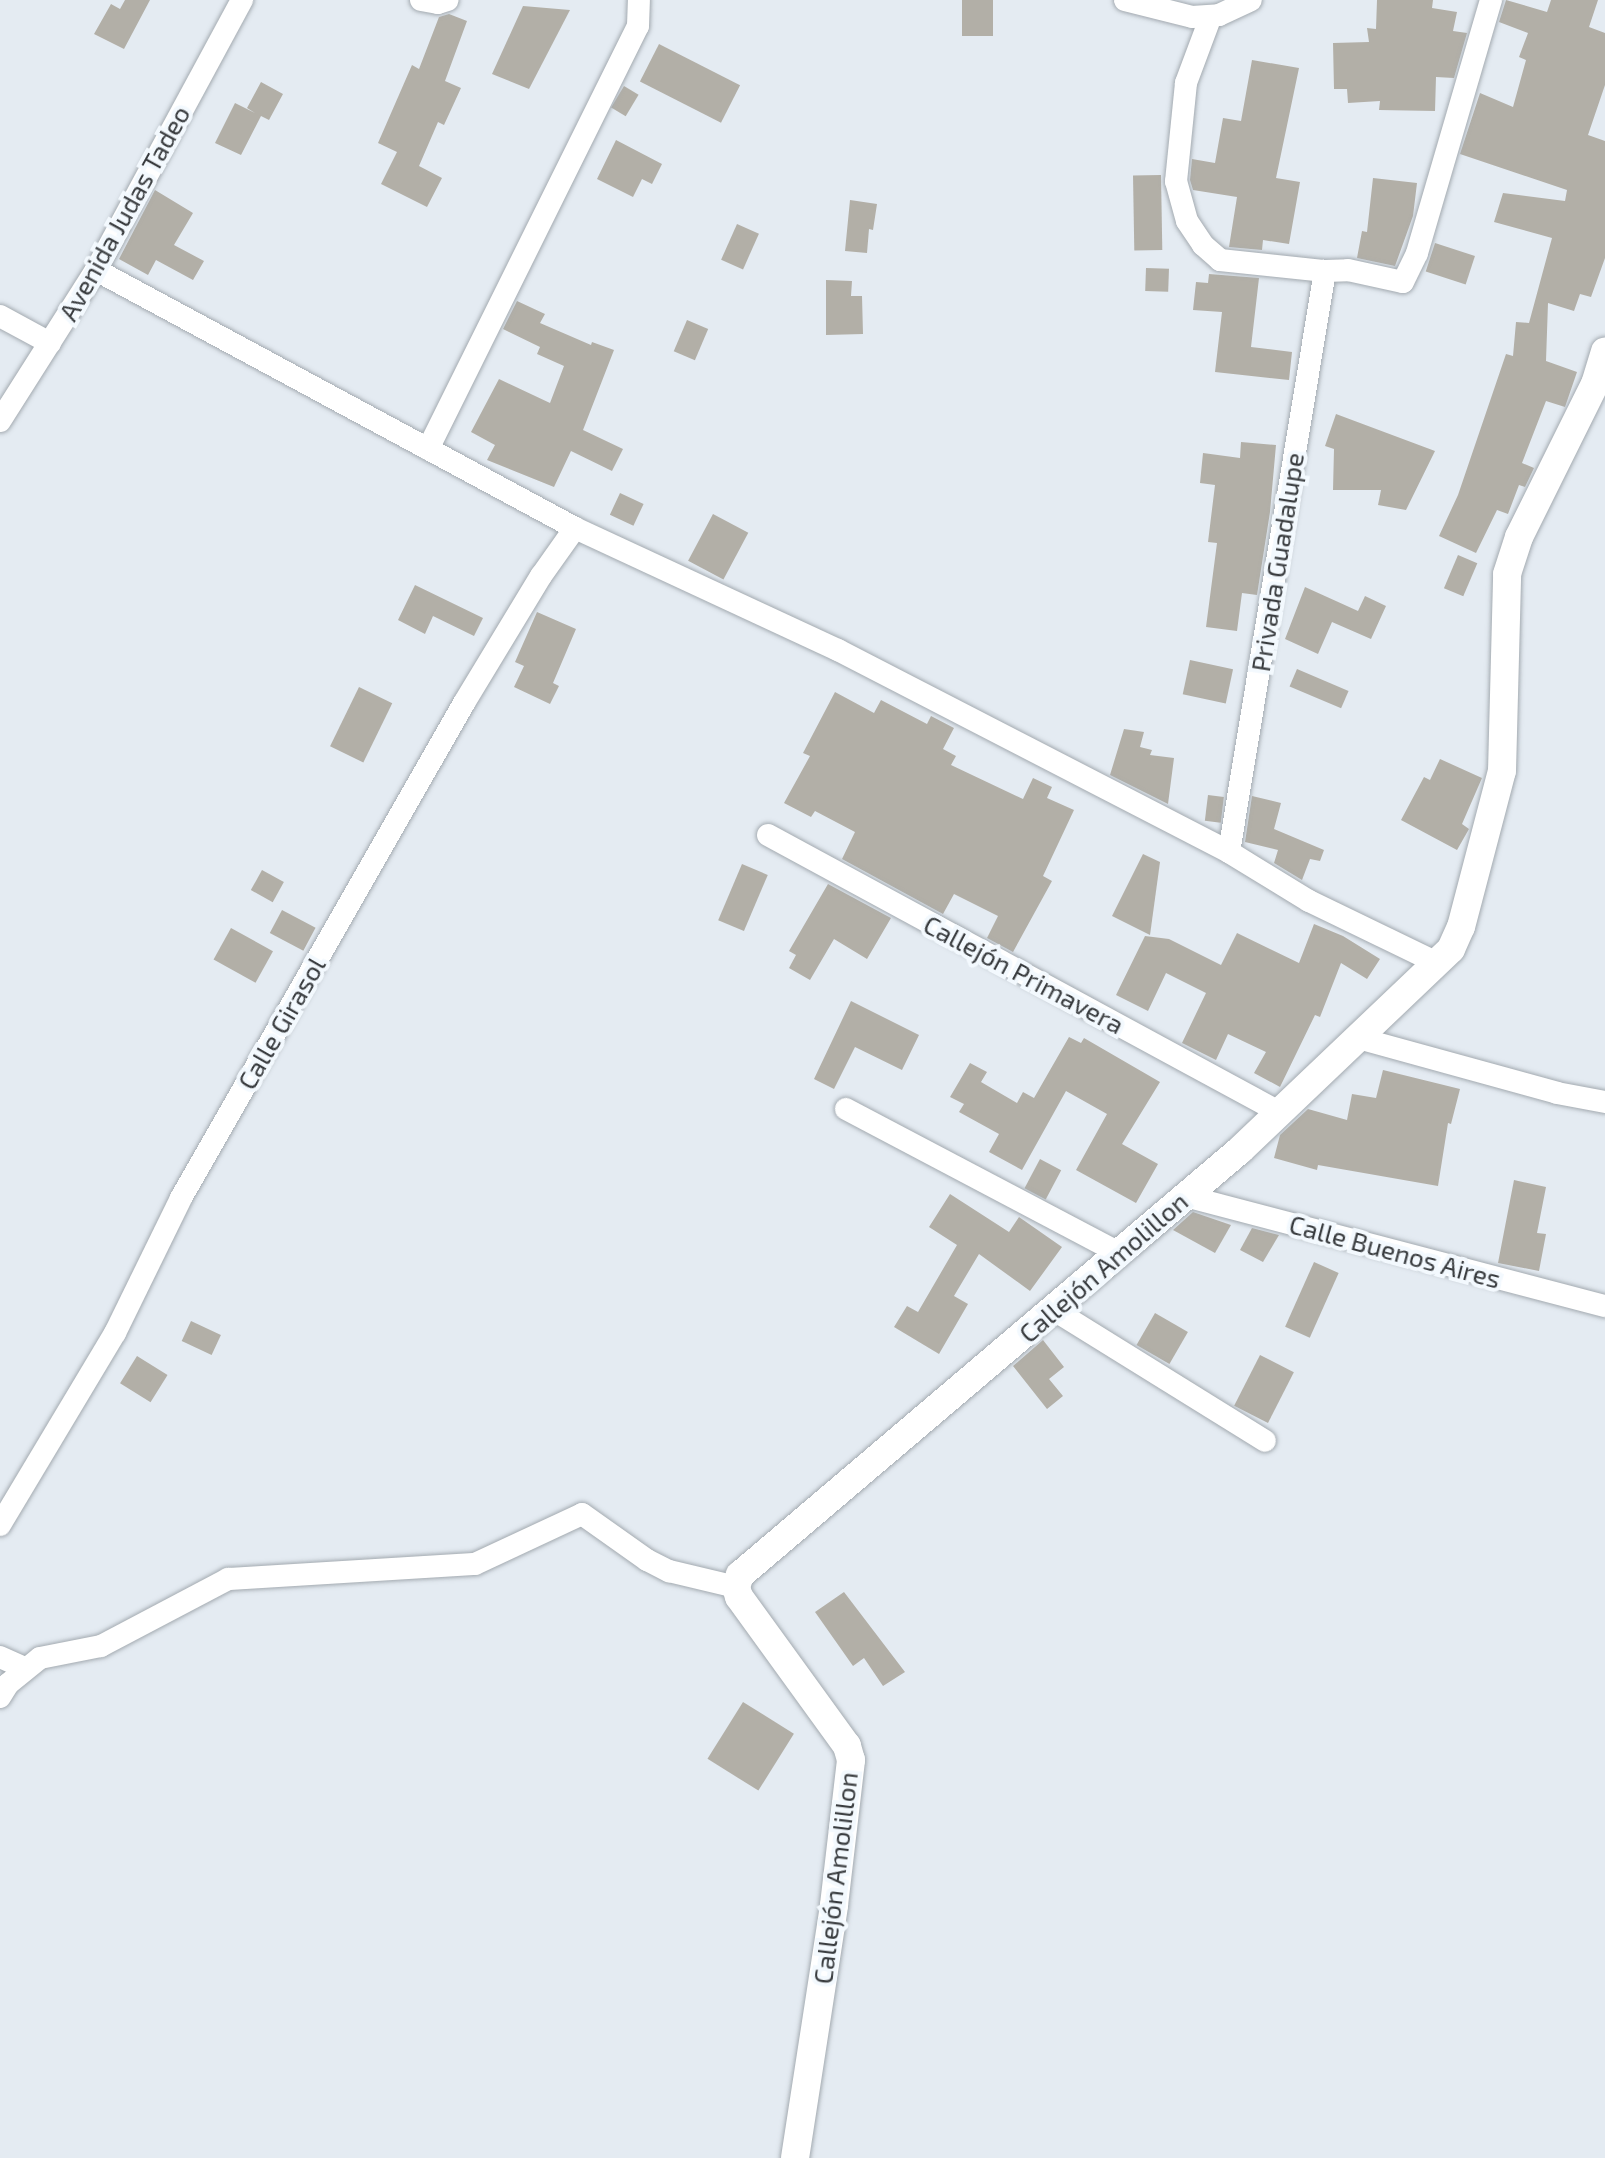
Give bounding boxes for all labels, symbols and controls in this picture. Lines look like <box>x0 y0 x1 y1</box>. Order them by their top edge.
street label: Avenida Judas Tadeo <box>52 100 196 326</box>
street label: Privada Guadalupe <box>1244 450 1310 674</box>
street label: Callejón Primavera <box>919 908 1129 1040</box>
street label: Calle Girasol <box>231 951 331 1095</box>
street label: Callejón Amolillon <box>1012 1185 1194 1349</box>
street label: Calle Buenos Aires <box>1286 1208 1504 1294</box>
street label: Callejón Amolillon <box>806 1770 864 1986</box>

